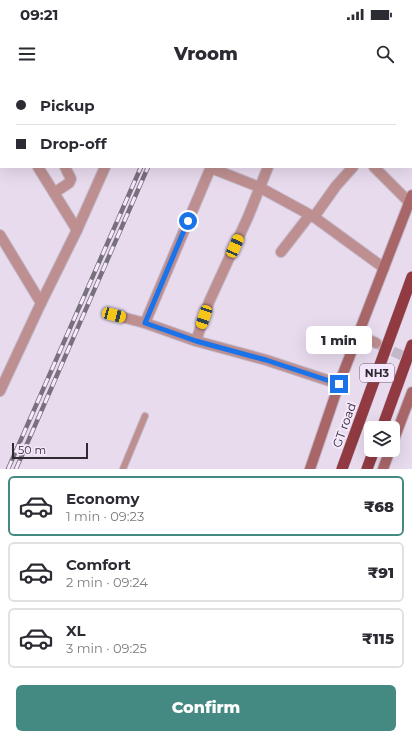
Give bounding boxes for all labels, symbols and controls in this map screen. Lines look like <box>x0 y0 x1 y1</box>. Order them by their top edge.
text: 09:21 <box>20 5 58 24</box>
icon: menu <box>16 43 38 65</box>
text: Vroom <box>174 43 238 65</box>
icon: search <box>374 43 396 65</box>
text: Pickup <box>40 96 95 115</box>
text: Drop-off <box>40 134 107 153</box>
route start <box>179 212 197 230</box>
car <box>225 233 245 259</box>
car <box>195 304 213 330</box>
car <box>101 306 127 324</box>
callout: 1 min <box>306 326 372 354</box>
text: 1 min <box>321 332 357 348</box>
road number: NH3 <box>360 364 394 382</box>
route end <box>330 375 348 393</box>
street label: GT road <box>329 401 359 449</box>
map controls <box>364 421 400 457</box>
button: layers <box>364 421 400 457</box>
scale bar <box>12 441 88 460</box>
text: 50 m <box>18 443 46 457</box>
icon: car <box>18 488 54 524</box>
text: Economy <box>66 489 139 508</box>
text: ₹68 <box>364 497 394 516</box>
text: 1 min · 09:23 <box>66 508 144 524</box>
icon: car <box>18 554 54 590</box>
text: Comfort <box>66 555 131 574</box>
text: ₹91 <box>367 563 394 582</box>
text: 2 min · 09:24 <box>66 574 148 590</box>
icon: car <box>18 620 54 656</box>
text: XL <box>66 621 85 640</box>
text: ₹115 <box>362 629 394 648</box>
text: 3 min · 09:25 <box>66 640 147 656</box>
button: Confirm <box>16 685 396 731</box>

